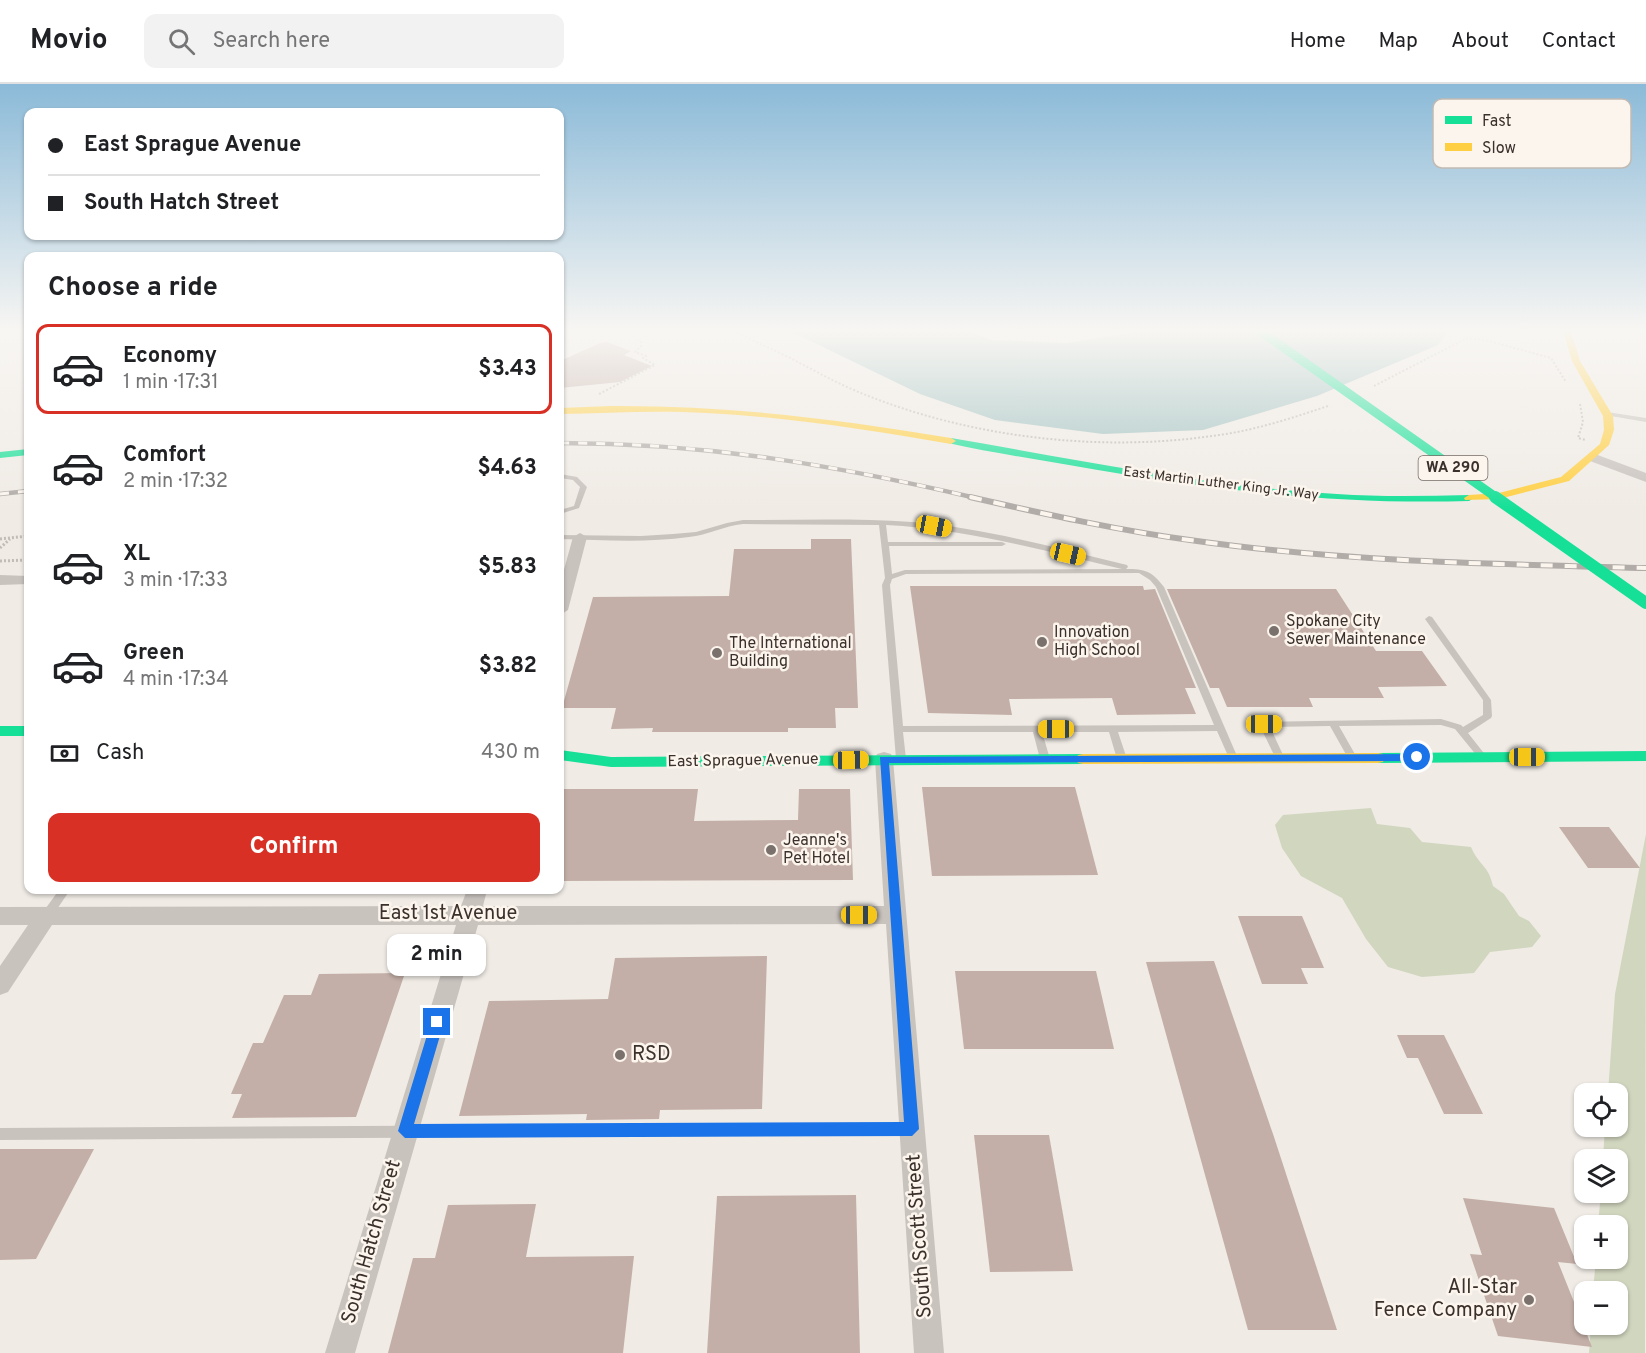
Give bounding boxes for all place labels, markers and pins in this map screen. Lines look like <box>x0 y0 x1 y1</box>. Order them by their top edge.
place label: Spokane City Sewer Maintenance <box>1286 612 1426 650</box>
place label: Innovation High School <box>1054 623 1140 661</box>
marker: Spokane City Sewer Maintenance <box>1267 624 1281 638</box>
place label: The International Building <box>729 634 852 672</box>
marker: Innovation High School <box>1035 635 1049 649</box>
marker: The International Building <box>710 646 724 660</box>
place label: Jeanne's Pet Hotel <box>783 831 850 869</box>
marker: Jeanne's Pet Hotel <box>764 843 778 857</box>
place label: RSD <box>632 1042 671 1068</box>
marker: RSD <box>613 1048 627 1062</box>
place label: All-Star Fence Company <box>1374 1275 1517 1324</box>
marker: All-Star Fence Company <box>1522 1293 1536 1307</box>

